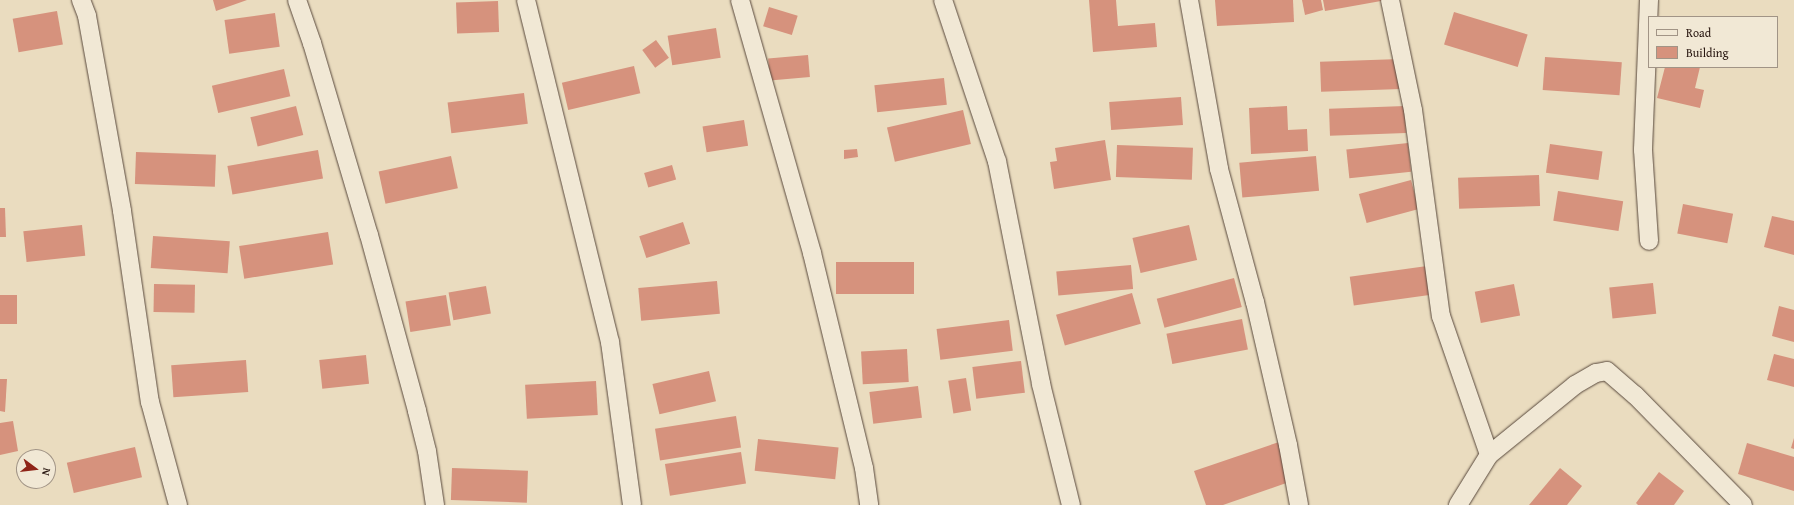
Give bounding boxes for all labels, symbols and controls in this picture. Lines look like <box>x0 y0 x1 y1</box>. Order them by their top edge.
legend <box>1648 16 1778 68</box>
text: Road <box>1686 24 1711 41</box>
text: Building <box>1686 44 1729 61</box>
north arrow <box>16 449 56 489</box>
text: N <box>38 466 55 477</box>

